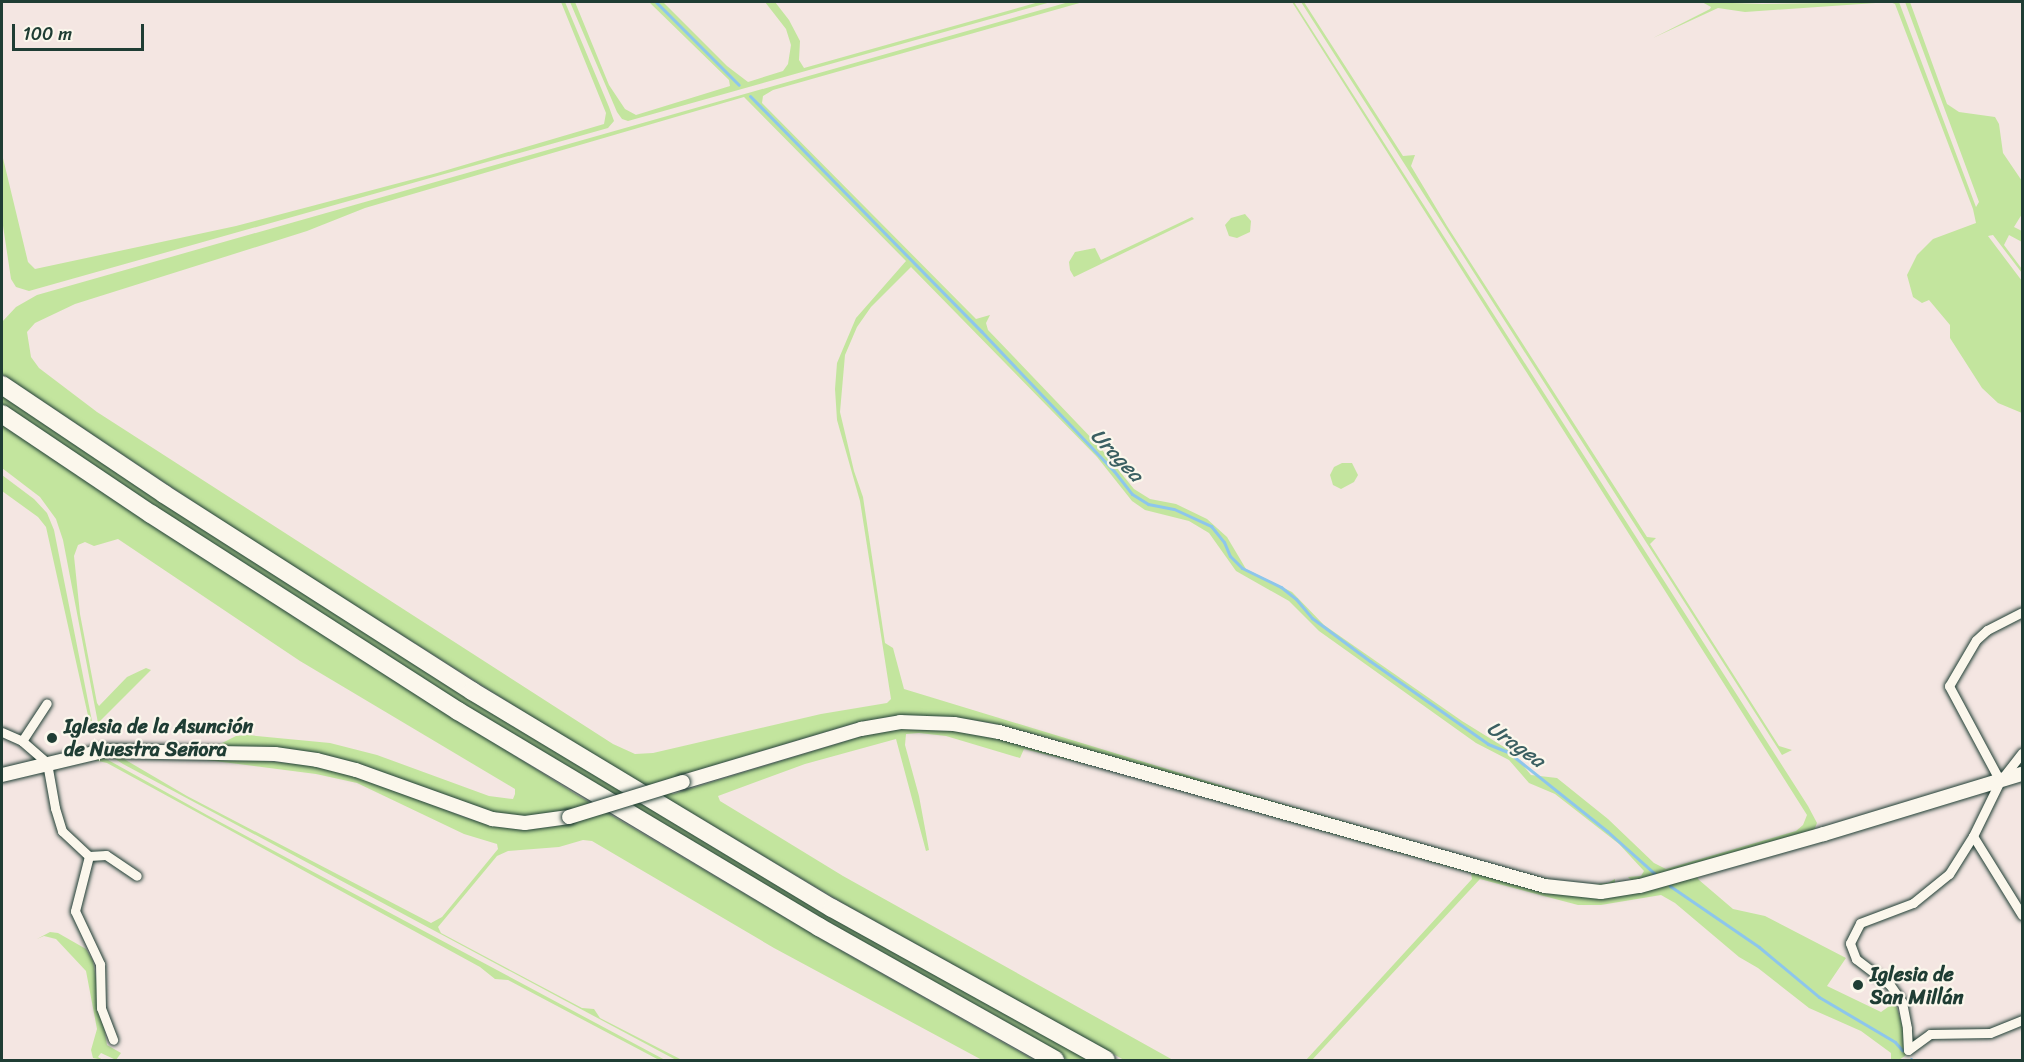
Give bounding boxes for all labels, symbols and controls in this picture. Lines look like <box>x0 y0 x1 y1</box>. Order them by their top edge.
scale bar <box>15 12 147 50</box>
text: 100 m <box>23 18 72 50</box>
water label: Uragea <box>1085 423 1149 487</box>
place label: Iglesia de la Asunción de Nuestra Señora <box>64 714 254 761</box>
water label: Uragea <box>1482 715 1550 773</box>
marker: Iglesia de la Asunción de Nuestra Señora <box>45 731 59 745</box>
place label: Iglesia de San Millán <box>1870 962 1963 1009</box>
marker: Iglesia de San Millán <box>1851 978 1865 992</box>

